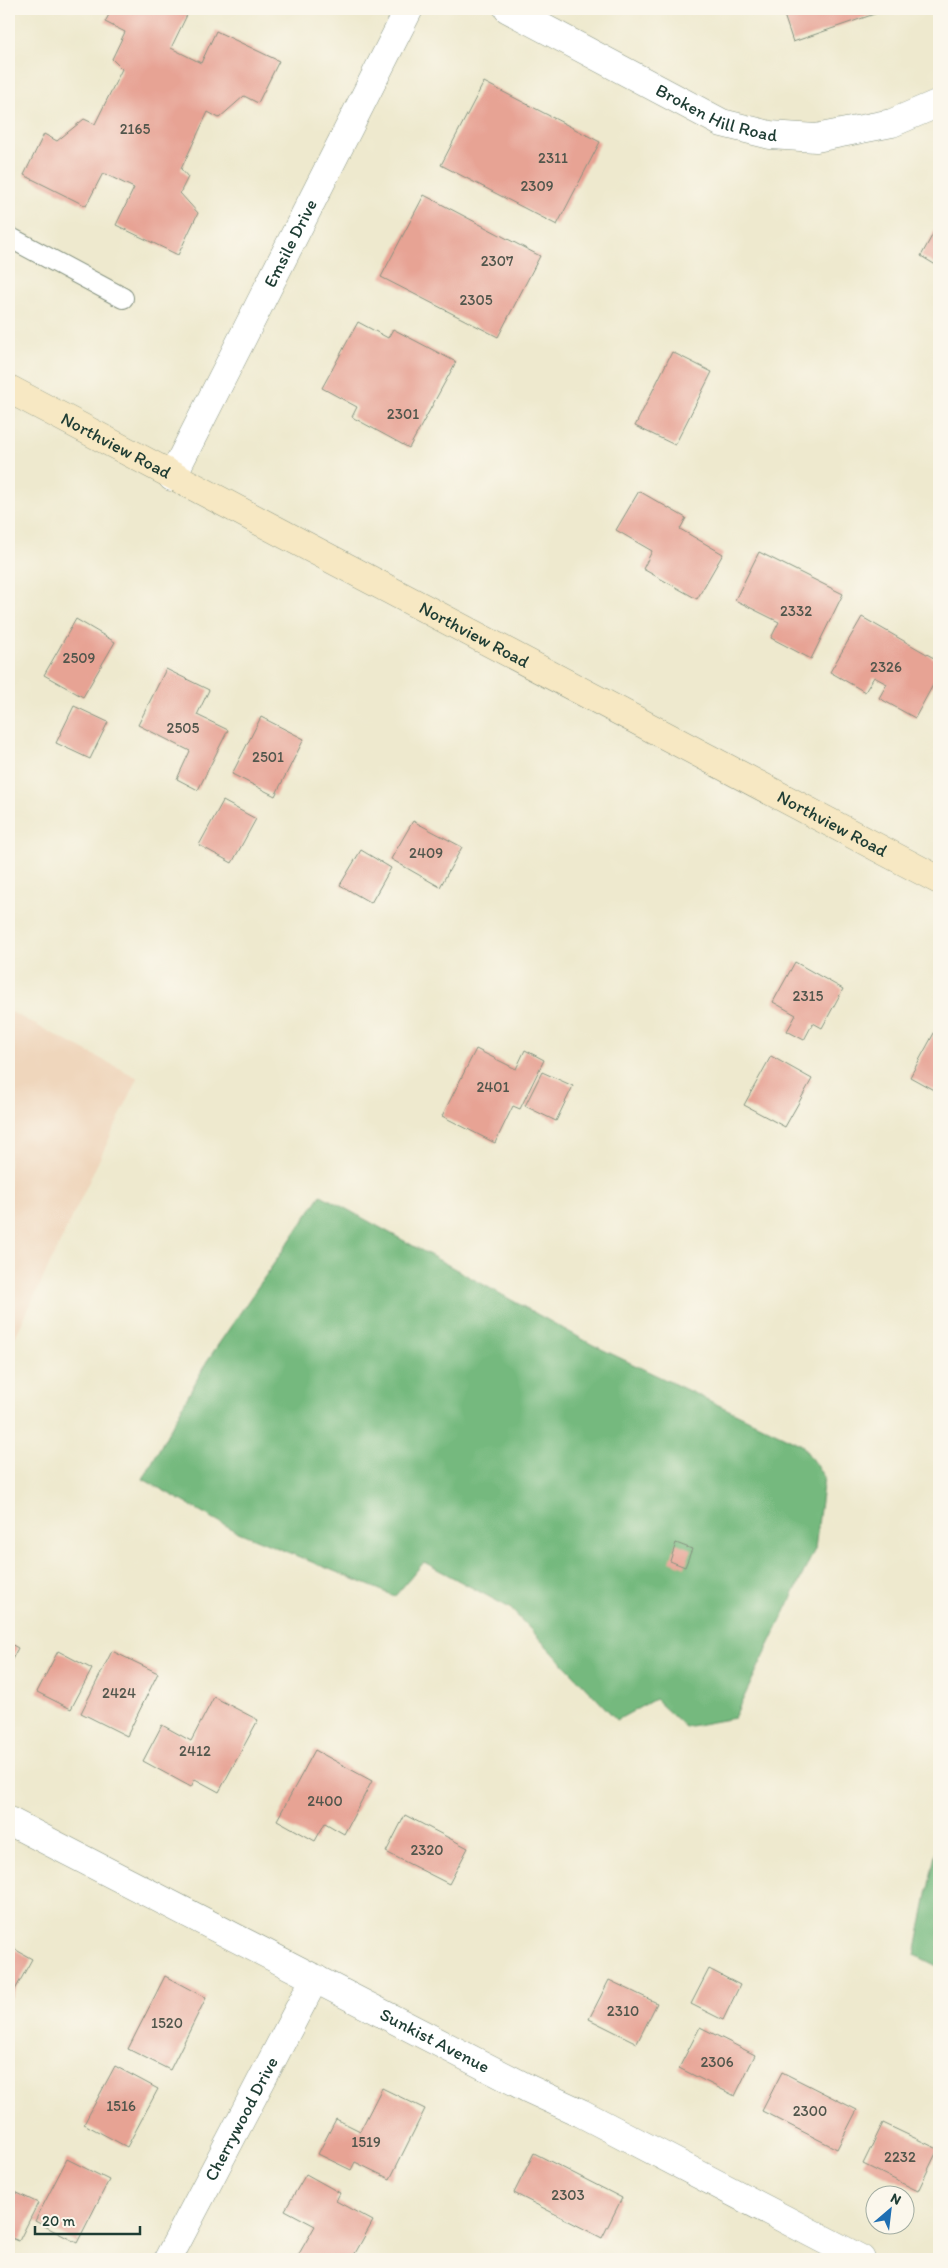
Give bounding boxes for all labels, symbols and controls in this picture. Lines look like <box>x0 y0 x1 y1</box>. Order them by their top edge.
street label: Broken Hill Road <box>652 79 778 146</box>
house number: 2165 <box>120 120 150 138</box>
house number: 2311 <box>538 149 568 167</box>
house number: 2309 <box>520 177 554 195</box>
street label: Emsile Drive <box>259 195 322 291</box>
house number: 2307 <box>481 252 514 270</box>
house number: 2305 <box>459 291 493 309</box>
house number: 2301 <box>387 405 419 423</box>
street label: Northview Road <box>57 407 175 484</box>
street label: Northview Road <box>415 597 533 673</box>
house number: 2332 <box>780 602 812 620</box>
house number: 2509 <box>63 649 96 667</box>
house number: 2326 <box>870 658 902 676</box>
house number: 2505 <box>167 719 200 737</box>
house number: 2501 <box>252 748 284 766</box>
street label: Northview Road <box>773 786 891 862</box>
house number: 2409 <box>409 844 443 862</box>
house number: 2315 <box>793 987 824 1005</box>
house number: 2401 <box>476 1078 510 1096</box>
house number: 2424 <box>102 1684 136 1702</box>
house number: 2412 <box>179 1742 211 1760</box>
house number: 2400 <box>307 1792 343 1810</box>
house number: 2320 <box>410 1841 444 1859</box>
house number: 2310 <box>607 2002 639 2020</box>
street label: Sunkist Avenue <box>376 2003 493 2078</box>
house number: 1520 <box>151 2014 183 2032</box>
street label: Cherrywood Drive <box>200 2053 283 2185</box>
house number: 2306 <box>700 2053 734 2071</box>
house number: 1516 <box>106 2097 136 2115</box>
house number: 2300 <box>793 2102 827 2120</box>
house number: 1519 <box>351 2133 381 2151</box>
house number: 2232 <box>884 2148 916 2166</box>
house number: 2303 <box>551 2186 585 2204</box>
north arrow <box>866 2186 916 2236</box>
text: N <box>888 2189 904 2209</box>
scale bar <box>35 2203 140 2235</box>
text: 20 m <box>42 2212 76 2230</box>

